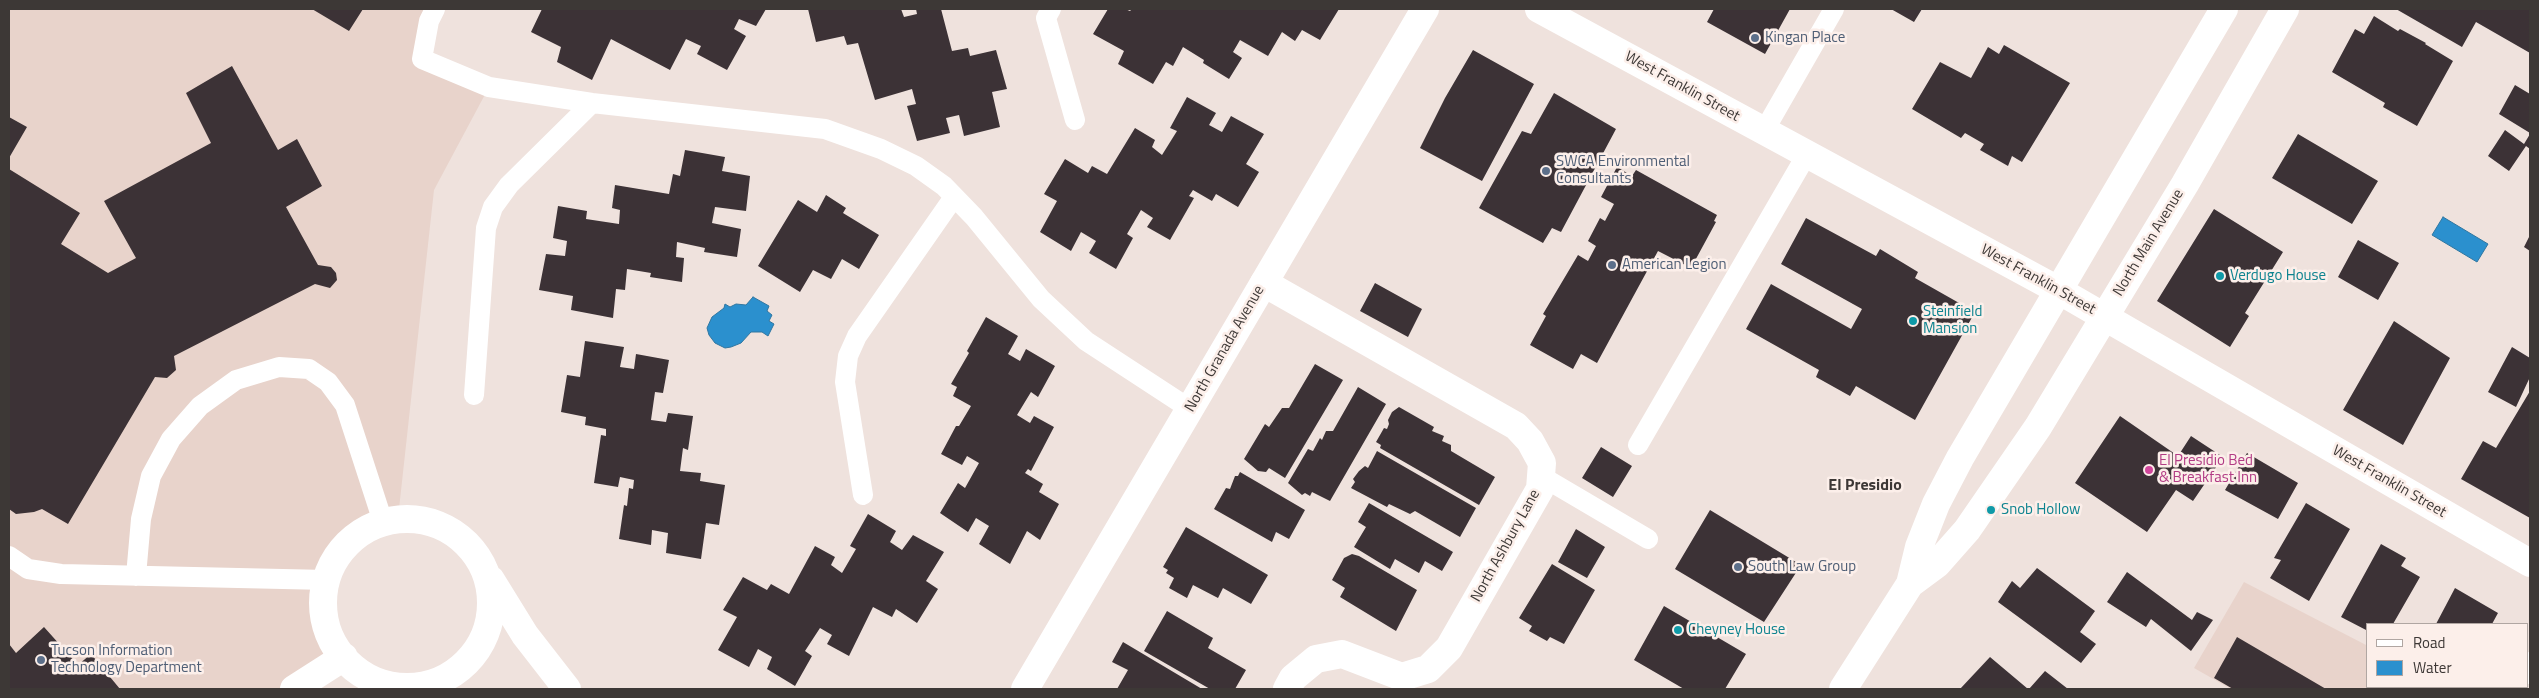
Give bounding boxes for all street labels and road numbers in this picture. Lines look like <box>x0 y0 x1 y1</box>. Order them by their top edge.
street label: West Franklin Street <box>1621 48 1743 126</box>
street label: North Main Avenue <box>2110 186 2188 300</box>
street label: West Franklin Street <box>1977 241 2099 319</box>
street label: North Granada Avenue <box>1181 283 1269 415</box>
street label: West Franklin Street <box>2329 442 2449 522</box>
street label: North Ashbury Lane <box>1468 487 1544 605</box>

